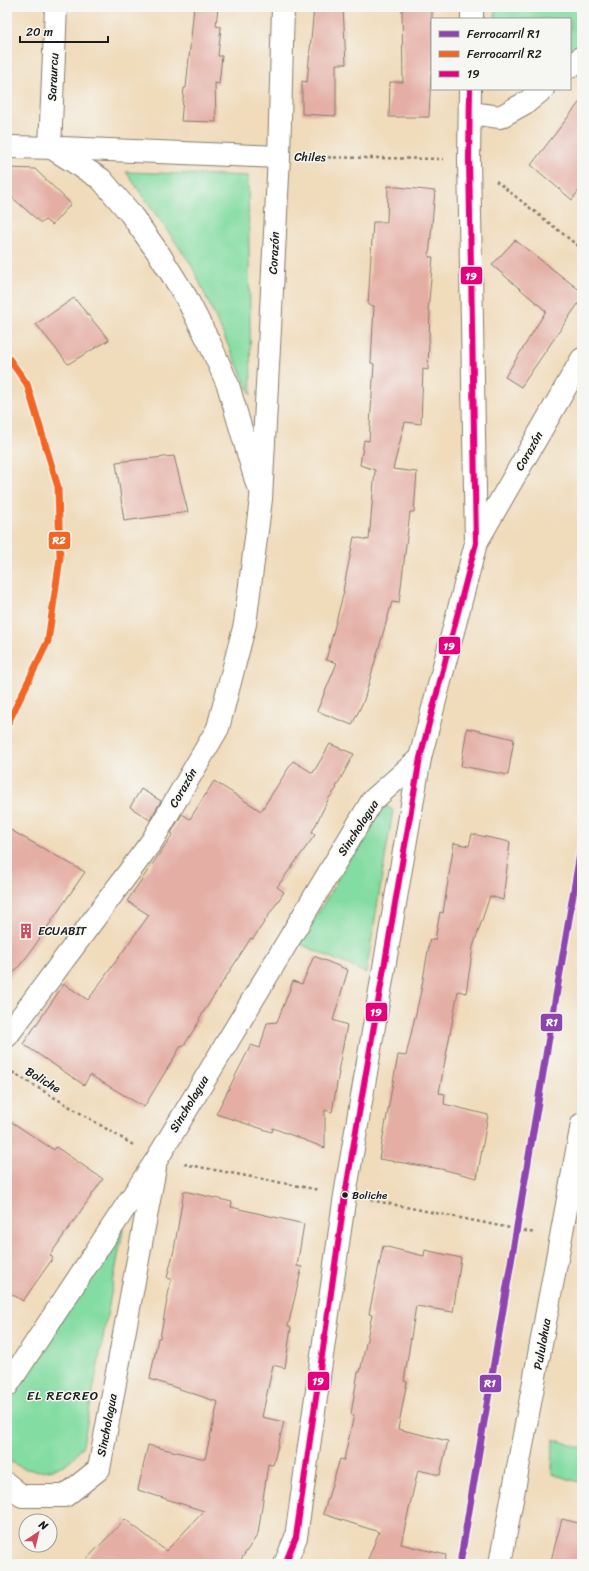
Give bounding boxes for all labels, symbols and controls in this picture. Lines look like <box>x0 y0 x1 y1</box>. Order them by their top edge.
scale bar <box>20 18 108 44</box>
legend <box>431 18 571 90</box>
text: 20 m <box>26 21 53 43</box>
text: Ferrocarril R1 <box>467 23 540 45</box>
text: Ferrocarril R2 <box>467 43 542 65</box>
street label: Saraurcu <box>41 52 65 102</box>
text: 19 <box>467 63 480 85</box>
street label: Chiles <box>294 146 326 168</box>
street label: Corazón <box>262 231 286 275</box>
line badge: 19 <box>460 266 483 285</box>
text: 19 <box>465 267 477 286</box>
street label: Corazón <box>509 427 549 475</box>
line badge: R2 <box>48 531 71 550</box>
text: R2 <box>51 531 66 550</box>
line badge: 19 <box>438 636 461 655</box>
text: 19 <box>443 637 455 656</box>
street label: Corazón <box>163 764 203 812</box>
street label: Sincholagua <box>331 795 385 861</box>
place label: ECUABIT <box>38 920 87 942</box>
building icon: ECUABIT <box>17 922 35 940</box>
line badge: 19 <box>365 1002 388 1022</box>
text: 19 <box>370 1003 382 1022</box>
line badge: R1 <box>540 1013 563 1032</box>
text: R1 <box>545 1013 558 1032</box>
street label: Boliche <box>21 1061 65 1099</box>
street label: Sincholagua <box>163 1070 215 1137</box>
place label: Boliche <box>352 1186 388 1205</box>
marker: Boliche <box>340 1190 350 1200</box>
street label: Pululahua <box>527 1316 557 1371</box>
line badge: 19 <box>307 1371 330 1391</box>
text: 19 <box>312 1372 324 1391</box>
line badge: R1 <box>479 1374 502 1393</box>
text: R1 <box>483 1374 496 1393</box>
district label: EL RECREO <box>27 1384 99 1407</box>
street label: Sincholagua <box>90 1391 124 1458</box>
north arrow <box>18 1513 58 1553</box>
text: N <box>34 1515 52 1535</box>

